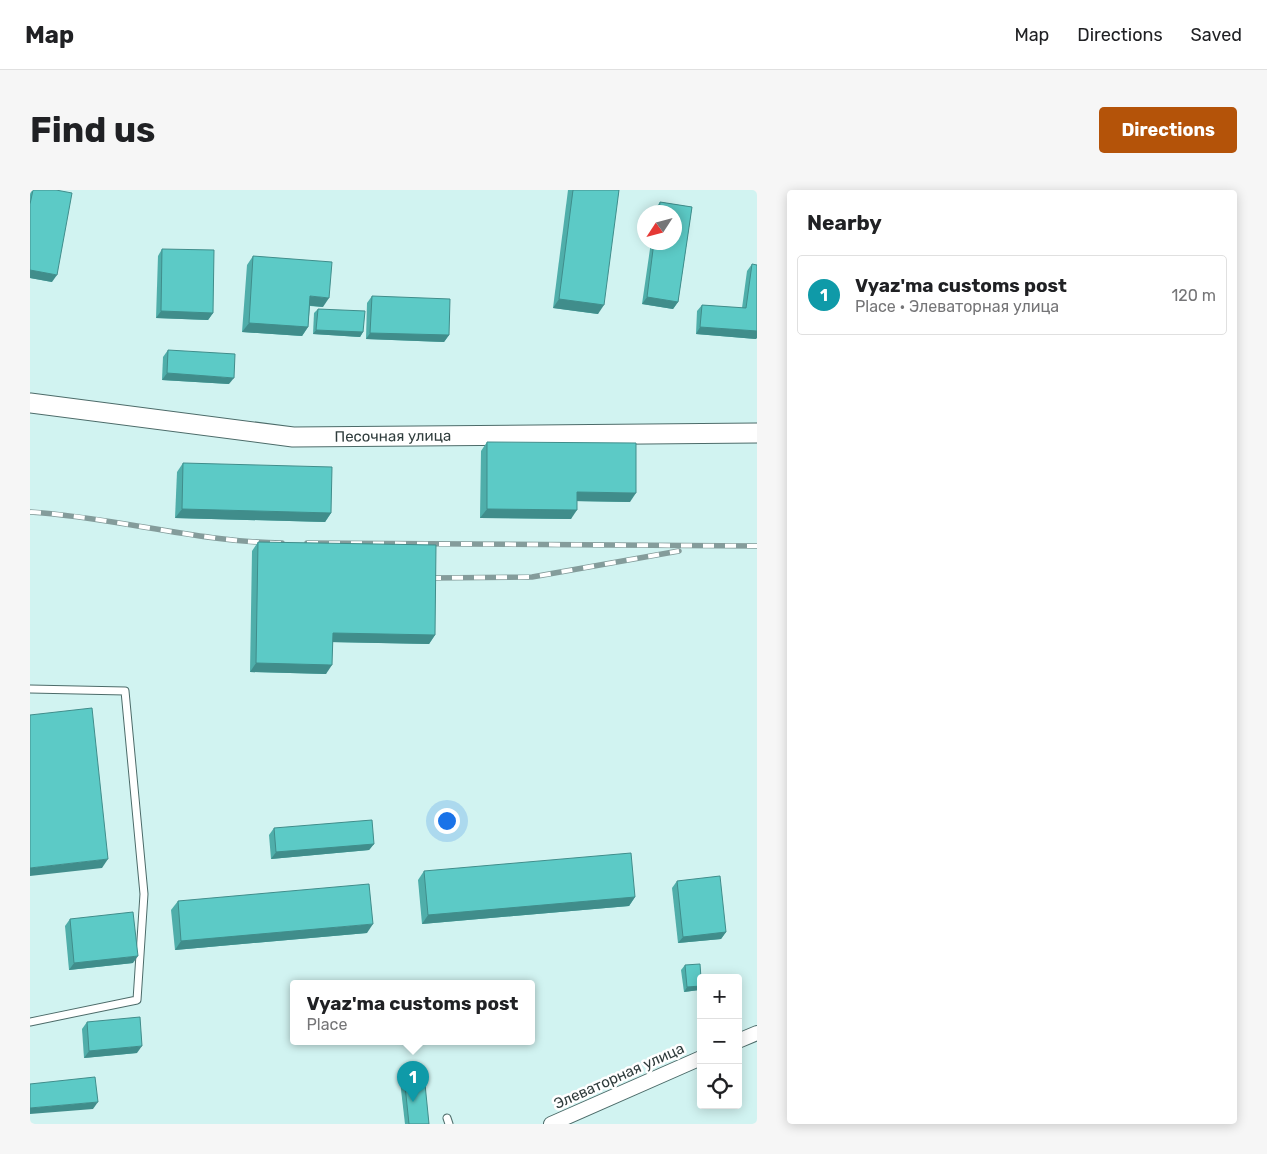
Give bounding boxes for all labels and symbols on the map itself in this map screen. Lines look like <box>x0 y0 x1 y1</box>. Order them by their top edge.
north arrow <box>637 205 682 250</box>
street label: Песочная улица <box>334 427 451 446</box>
your location <box>434 808 460 834</box>
street label: Элеваторная улица <box>551 1039 687 1113</box>
pin: 1 <box>397 1061 429 1102</box>

